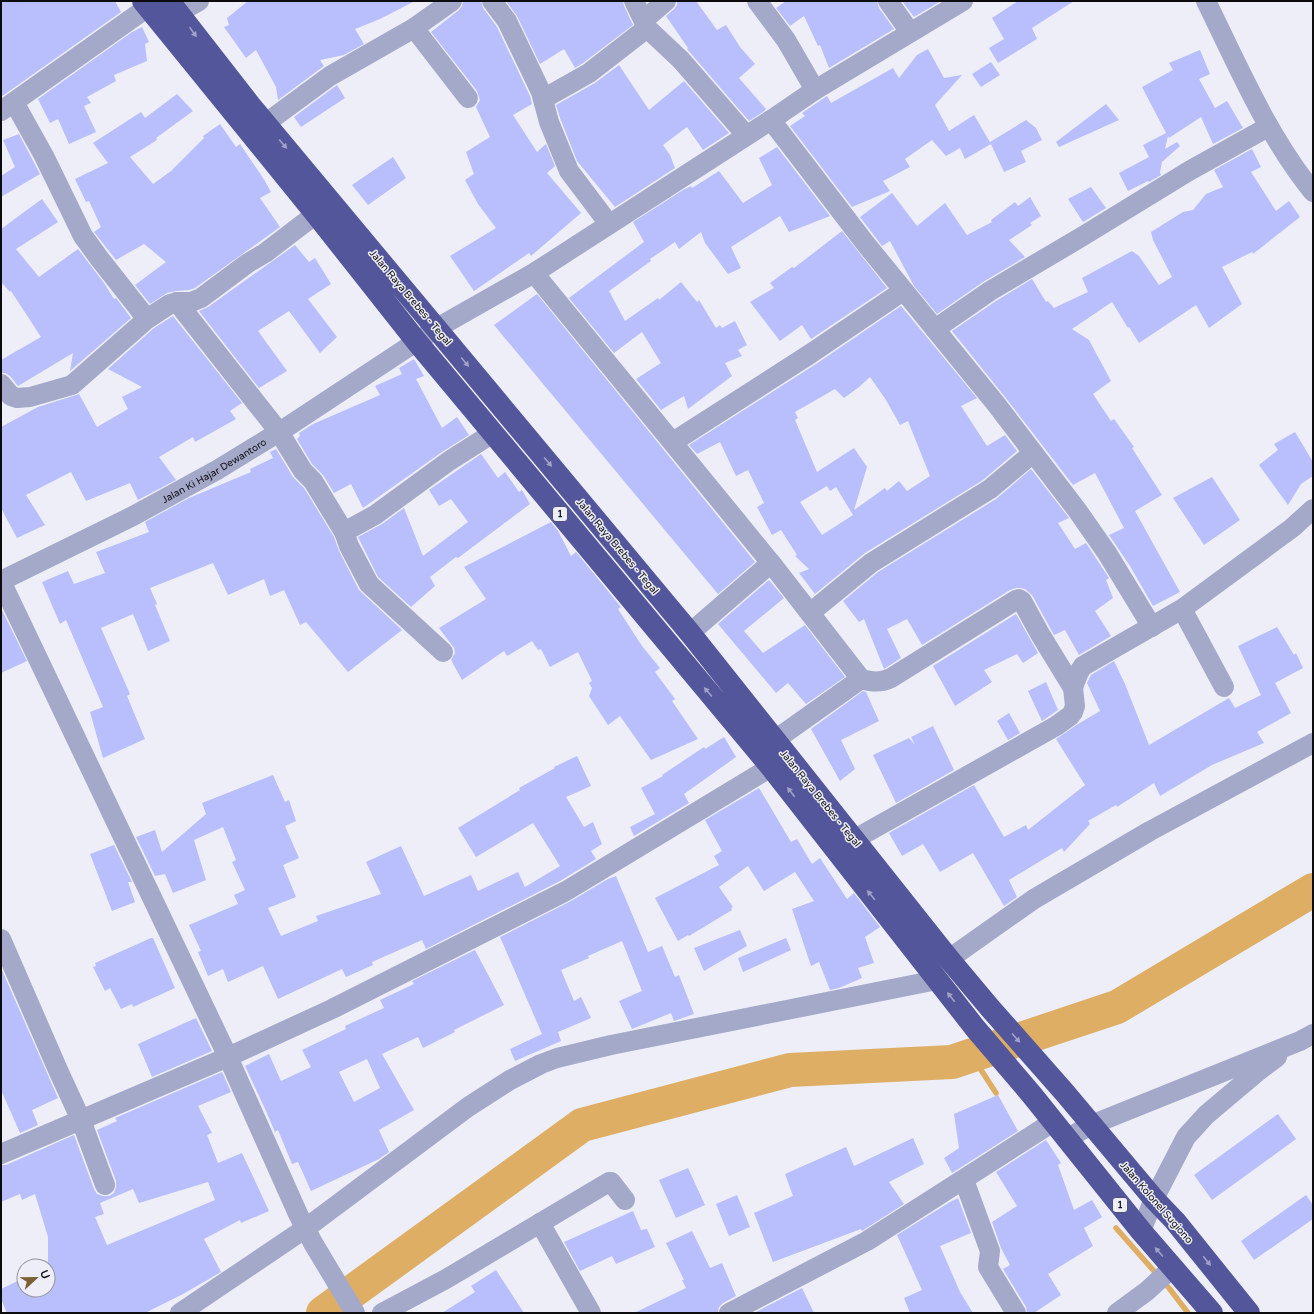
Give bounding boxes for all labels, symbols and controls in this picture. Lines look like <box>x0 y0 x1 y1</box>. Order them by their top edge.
one-way arrow <box>189 27 197 38</box>
one-way arrow <box>279 139 288 149</box>
street label: Jalan Raya Brebes - Tegal <box>367 247 454 348</box>
one-way arrow <box>461 357 470 368</box>
street label: Jalan Ki Hajar Dewantoro <box>160 436 269 506</box>
one-way arrow <box>544 457 553 468</box>
street label: Jalan Raya Brebes - Tegal <box>574 496 661 597</box>
road number: 1 <box>553 507 567 521</box>
one-way arrow <box>704 687 713 697</box>
street label: Jalan Raya Brebes - Tegal <box>777 748 863 849</box>
one-way arrow <box>786 787 795 798</box>
one-way arrow <box>866 889 875 900</box>
one-way arrow <box>946 992 955 1003</box>
one-way arrow <box>1011 1033 1020 1042</box>
street label: Jalan Kolonel Sugiono <box>1117 1159 1195 1246</box>
road number: 1 <box>1113 1198 1127 1212</box>
one-way arrow <box>1154 1246 1163 1257</box>
one-way arrow <box>1203 1256 1211 1267</box>
north arrow <box>16 1258 56 1298</box>
text: U <box>37 1268 52 1281</box>

